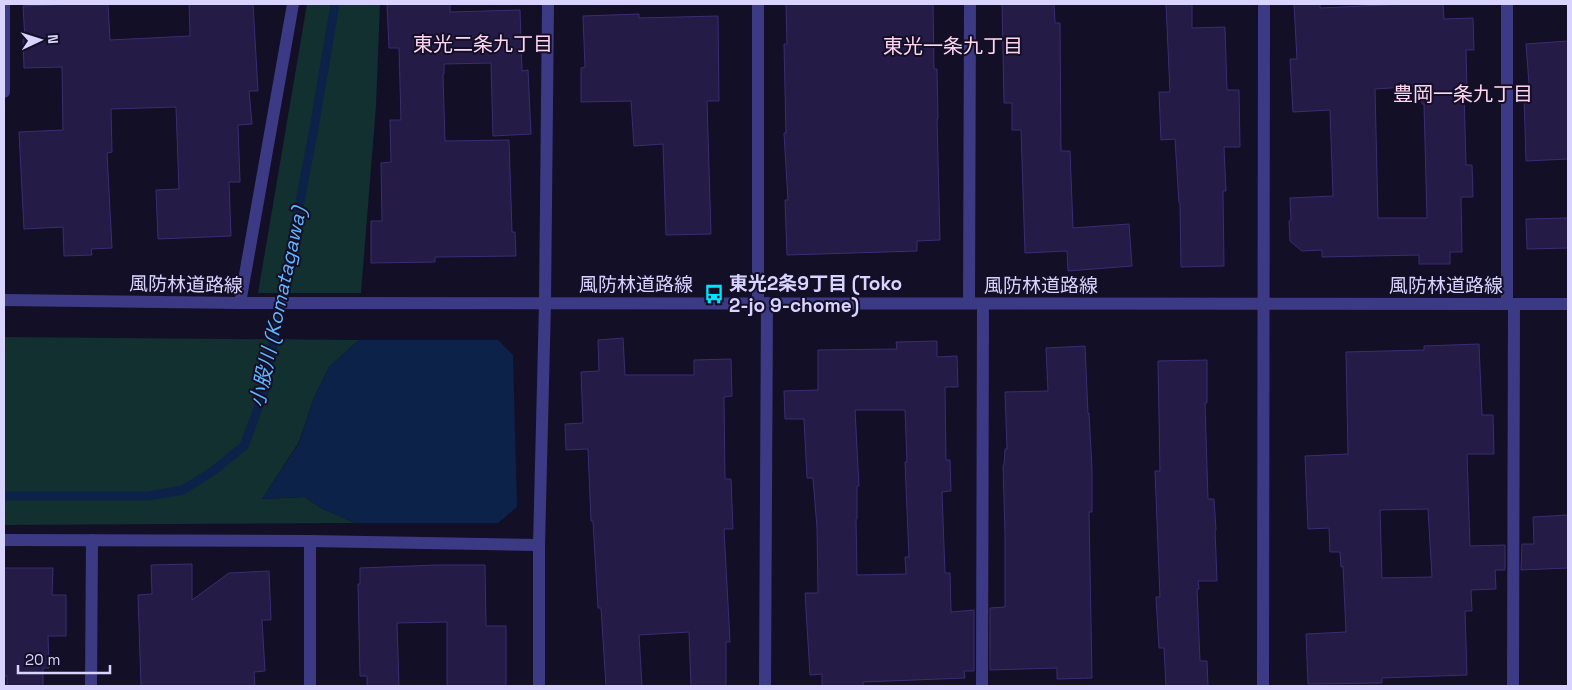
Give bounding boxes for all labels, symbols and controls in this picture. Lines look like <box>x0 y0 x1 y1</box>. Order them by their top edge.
north arrow <box>15 15 65 65</box>
district label: 東光二条九丁目 <box>413 31 553 57</box>
district label: 東光一条九丁目 <box>883 33 1023 59</box>
text: N <box>44 34 62 44</box>
district label: 豊岡一条九丁目 <box>1393 81 1533 107</box>
water label: 小股川 (Komatagawa) <box>244 203 312 410</box>
street label: 風防林道路線 <box>129 271 243 298</box>
place label: 東光2条9丁目 (Toko 2-jo 9-chome) <box>729 271 902 318</box>
street label: 風防林道路線 <box>579 272 693 297</box>
street label: 風防林道路線 <box>984 273 1098 298</box>
street label: 風防林道路線 <box>1389 273 1503 298</box>
bus stop icon: 東光2条9丁目 (Toko 2-jo 9-chome) <box>703 283 725 305</box>
scale bar <box>18 642 110 674</box>
text: 20 m <box>25 650 60 669</box>

